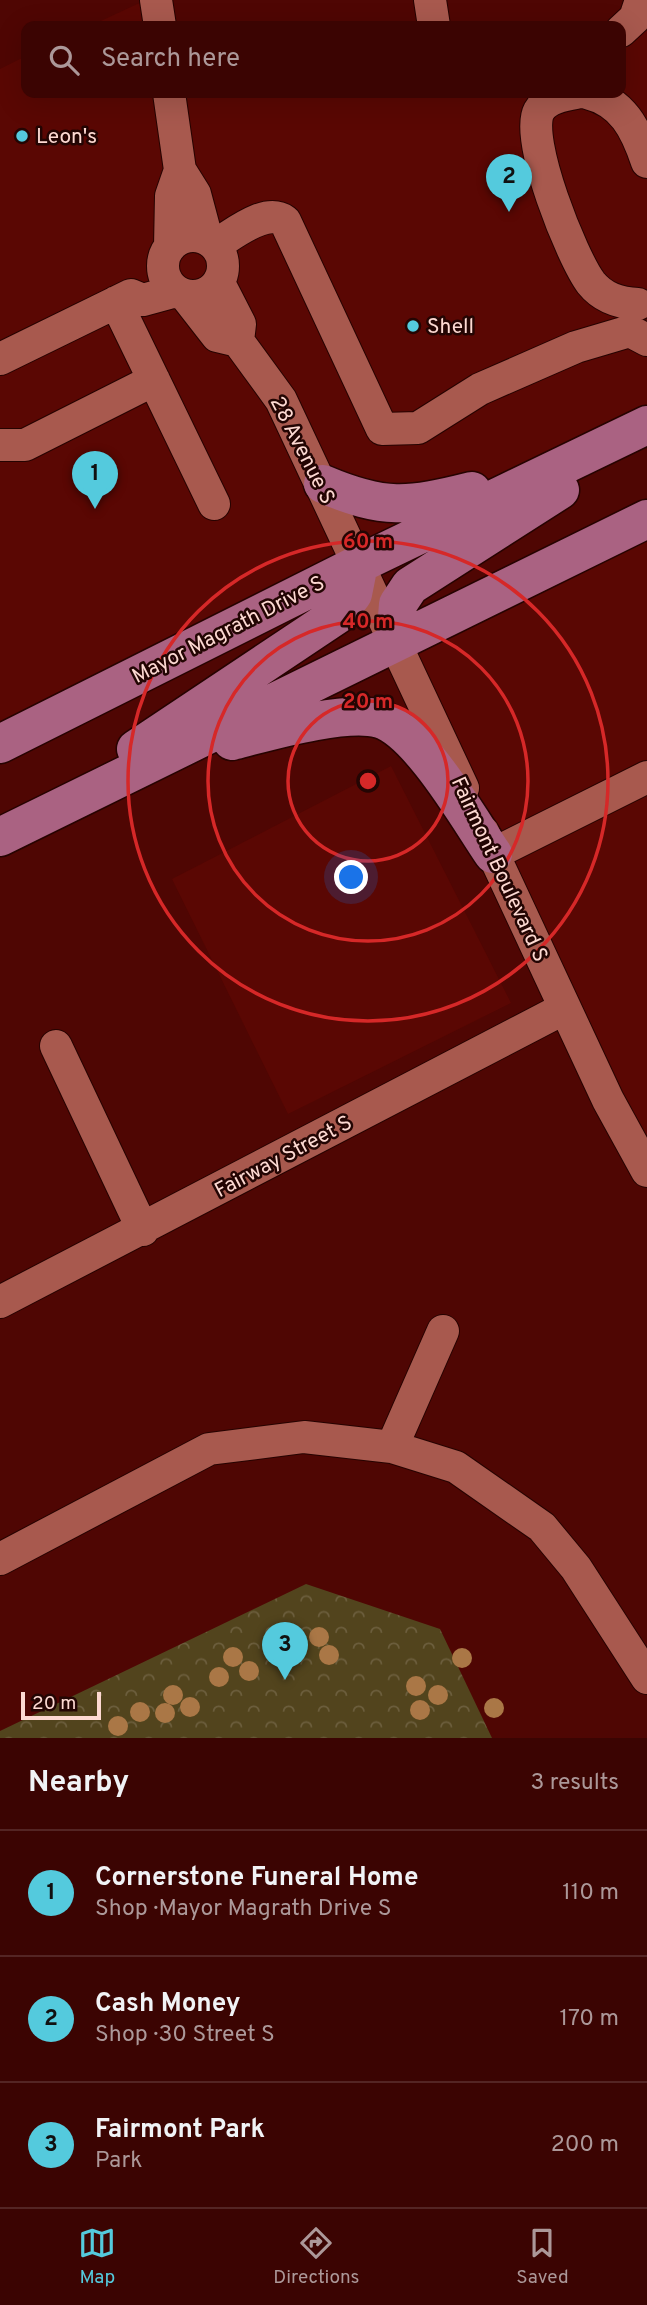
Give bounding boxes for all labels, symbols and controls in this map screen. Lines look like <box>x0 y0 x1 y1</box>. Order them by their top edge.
search box <box>21 21 626 98</box>
icon: search <box>45 41 83 79</box>
text: Search here <box>101 43 240 76</box>
place label: Leon's <box>36 124 97 151</box>
marker: Leon's <box>14 128 30 144</box>
pin: 2 <box>486 154 532 212</box>
place label: Shell <box>427 314 474 341</box>
marker: Shell <box>405 318 421 334</box>
street label: 28 Avenue S <box>263 392 340 509</box>
pin: 1 <box>72 451 118 509</box>
text: 60 m <box>343 529 393 556</box>
street label: Mayor Magrath Drive S <box>128 570 330 691</box>
text: 40 m <box>343 609 393 636</box>
text: 20 m <box>343 689 393 716</box>
centre of rings <box>356 769 380 793</box>
street label: Fairmont Boulevard S <box>444 773 553 967</box>
your location <box>334 860 368 894</box>
street label: Fairway Street S <box>210 1110 357 1205</box>
pin: 3 <box>262 1622 308 1680</box>
scale bar <box>21 1689 102 1721</box>
text: 20 m <box>32 1692 76 1716</box>
text: Nearby <box>28 1765 129 1802</box>
text: 3 results <box>530 1769 619 1798</box>
text: Cornerstone Funeral Home <box>95 1862 419 1895</box>
text: 1 <box>46 1879 56 1908</box>
text: 110 m <box>562 1879 619 1908</box>
text: Shop · Mayor Magrath Drive S <box>95 1895 391 1924</box>
text: Cash Money <box>95 1988 241 2021</box>
text: 2 <box>44 2005 58 2034</box>
text: 170 m <box>560 2005 619 2034</box>
text: Shop · 30 Street S <box>95 2021 275 2050</box>
text: Fairmont Park <box>95 2114 265 2147</box>
text: 3 <box>44 2131 58 2160</box>
text: 200 m <box>551 2131 619 2160</box>
text: Park <box>95 2147 142 2176</box>
tab: Map <box>78 2224 116 2290</box>
tab: Directions <box>273 2224 360 2290</box>
tab: Saved <box>516 2224 569 2290</box>

